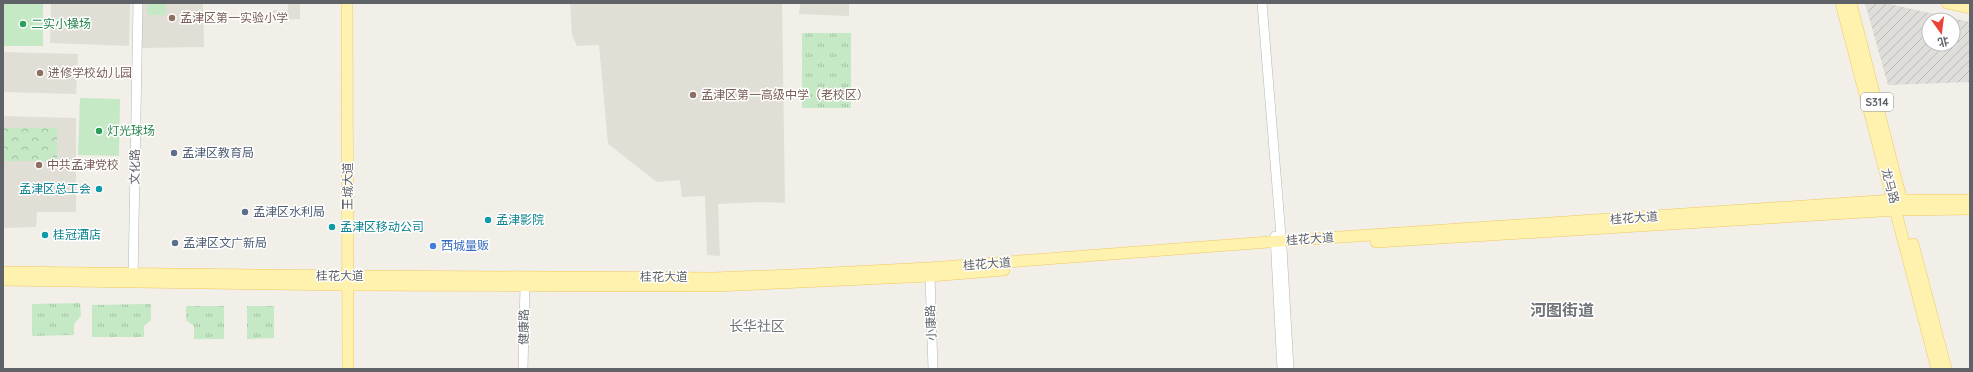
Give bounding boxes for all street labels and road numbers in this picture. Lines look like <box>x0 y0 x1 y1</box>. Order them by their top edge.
road number: S314 <box>1861 93 1893 111</box>
street label: 文化路 <box>127 149 142 185</box>
street label: 王城大道 <box>340 162 355 210</box>
street label: 龙马路 <box>1879 167 1902 205</box>
street label: 桂花大道 <box>1609 208 1658 227</box>
street label: 桂花大道 <box>1285 229 1334 248</box>
street label: 桂花大道 <box>962 254 1011 273</box>
street label: 桂花大道 <box>316 268 364 283</box>
street label: 桂花大道 <box>640 269 688 284</box>
street label: 小康路 <box>922 305 939 341</box>
street label: 健康路 <box>516 309 531 345</box>

